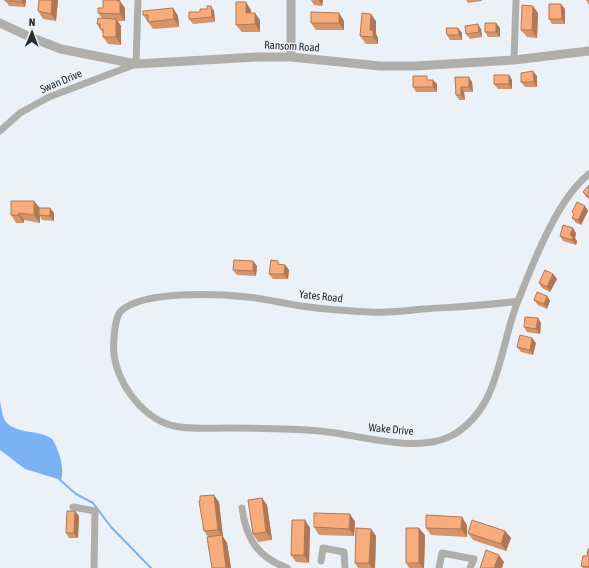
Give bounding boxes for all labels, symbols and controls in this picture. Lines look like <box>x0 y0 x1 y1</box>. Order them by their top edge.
north arrow <box>12 12 52 52</box>
text: N <box>29 16 36 28</box>
street label: Ransom Road <box>264 39 320 53</box>
street label: Swan Drive <box>38 67 84 95</box>
street label: Yates Road <box>299 288 343 304</box>
street label: Wake Drive <box>368 421 414 437</box>

